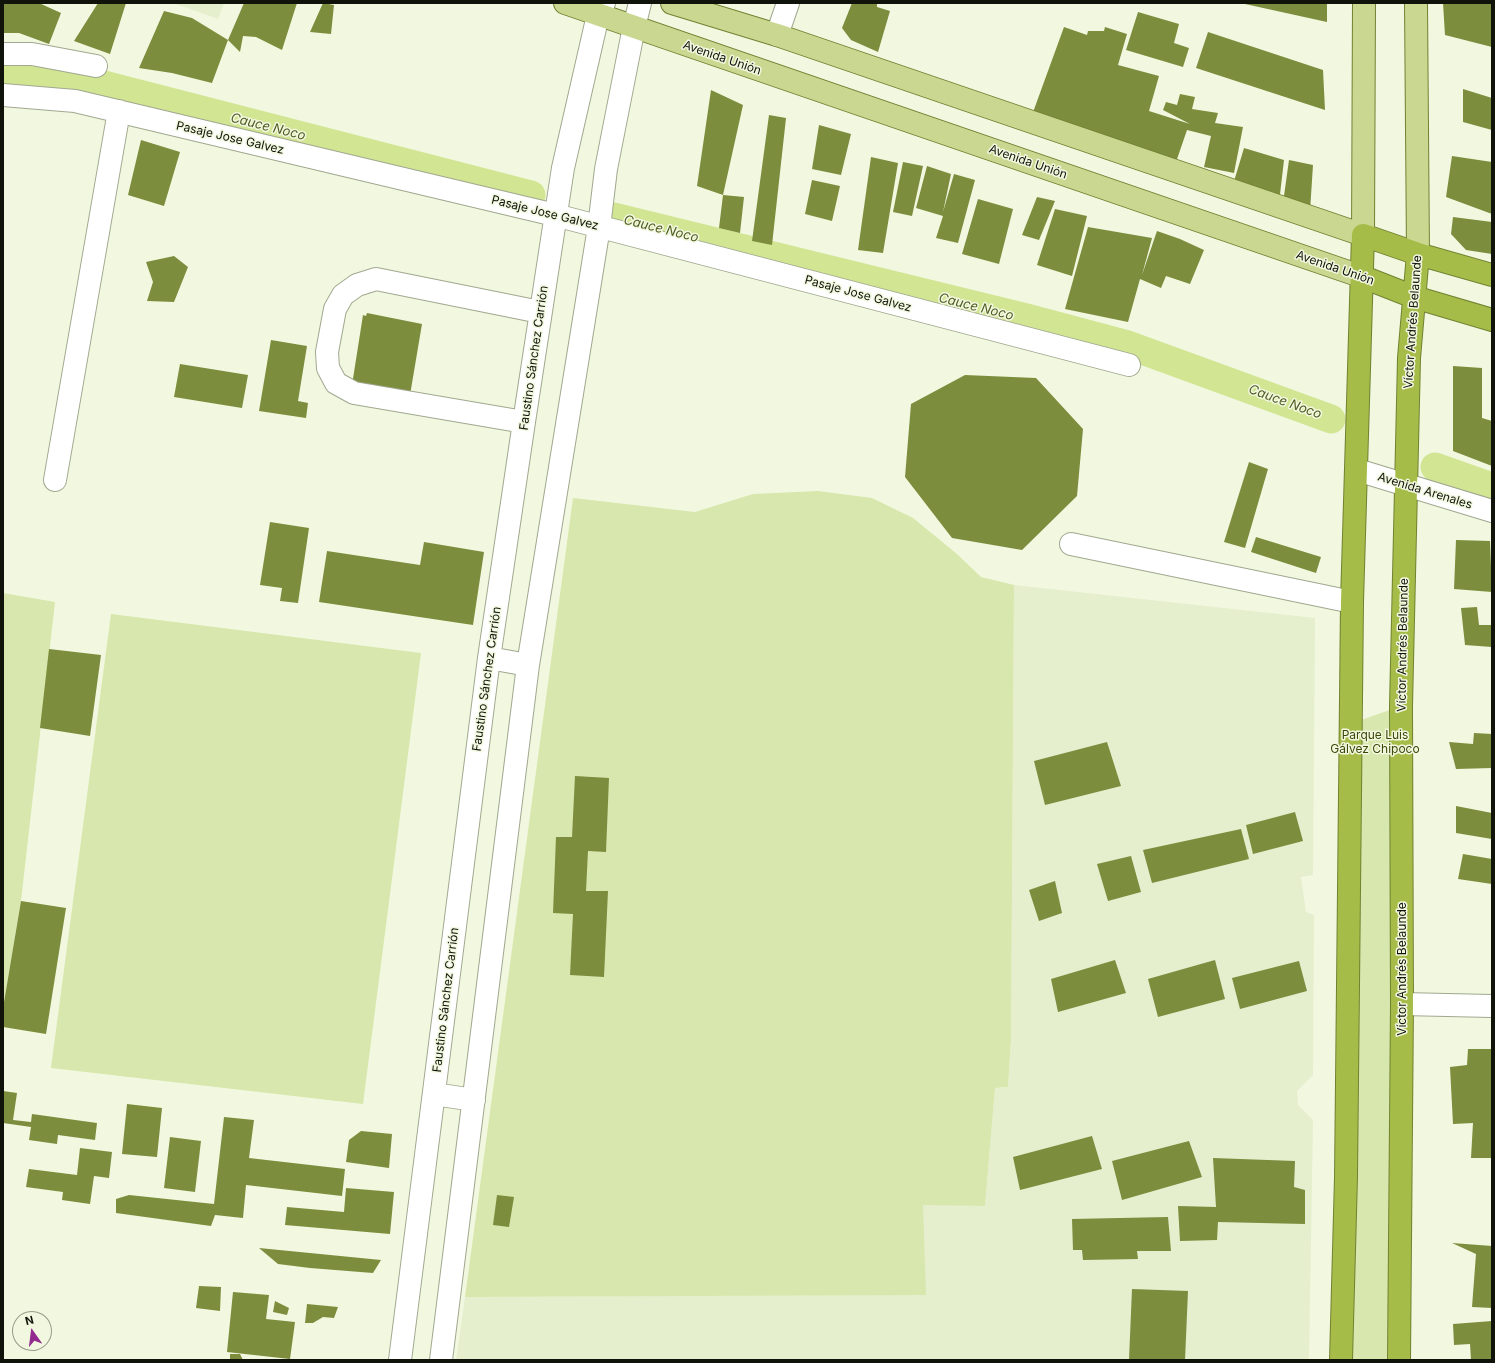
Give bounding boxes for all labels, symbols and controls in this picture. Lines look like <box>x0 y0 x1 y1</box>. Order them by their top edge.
street label: Avenida Unión <box>681 38 763 78</box>
water label: Cauce Noco <box>229 110 307 144</box>
street label: Pasaje Jose Galvez <box>175 119 285 157</box>
street label: Avenida Unión <box>987 142 1069 182</box>
street label: Pasaje Jose Galvez <box>490 193 600 233</box>
water label: Cauce Noco <box>622 212 700 246</box>
street label: Avenida Unión <box>1294 248 1376 288</box>
street label: Víctor Andrés Belaunde <box>1401 255 1425 389</box>
street label: Pasaje Jose Galvez <box>803 273 913 315</box>
street label: Faustino Sánchez Carrión <box>517 285 551 431</box>
water label: Cauce Noco <box>937 290 1015 324</box>
water label: Cauce Noco <box>1246 382 1324 422</box>
street label: Avenida Arenales <box>1376 470 1474 512</box>
street label: Víctor Andrés Belaunde <box>1395 578 1411 712</box>
street label: Faustino Sánchez Carrión <box>470 606 504 752</box>
park label: Parque Luis Gálvez Chipoco <box>1330 728 1420 756</box>
street label: Víctor Andrés Belaunde <box>1395 902 1409 1036</box>
street label: Faustino Sánchez Carrión <box>430 927 462 1073</box>
north arrow <box>12 1311 52 1351</box>
text: N <box>24 1313 35 1328</box>

